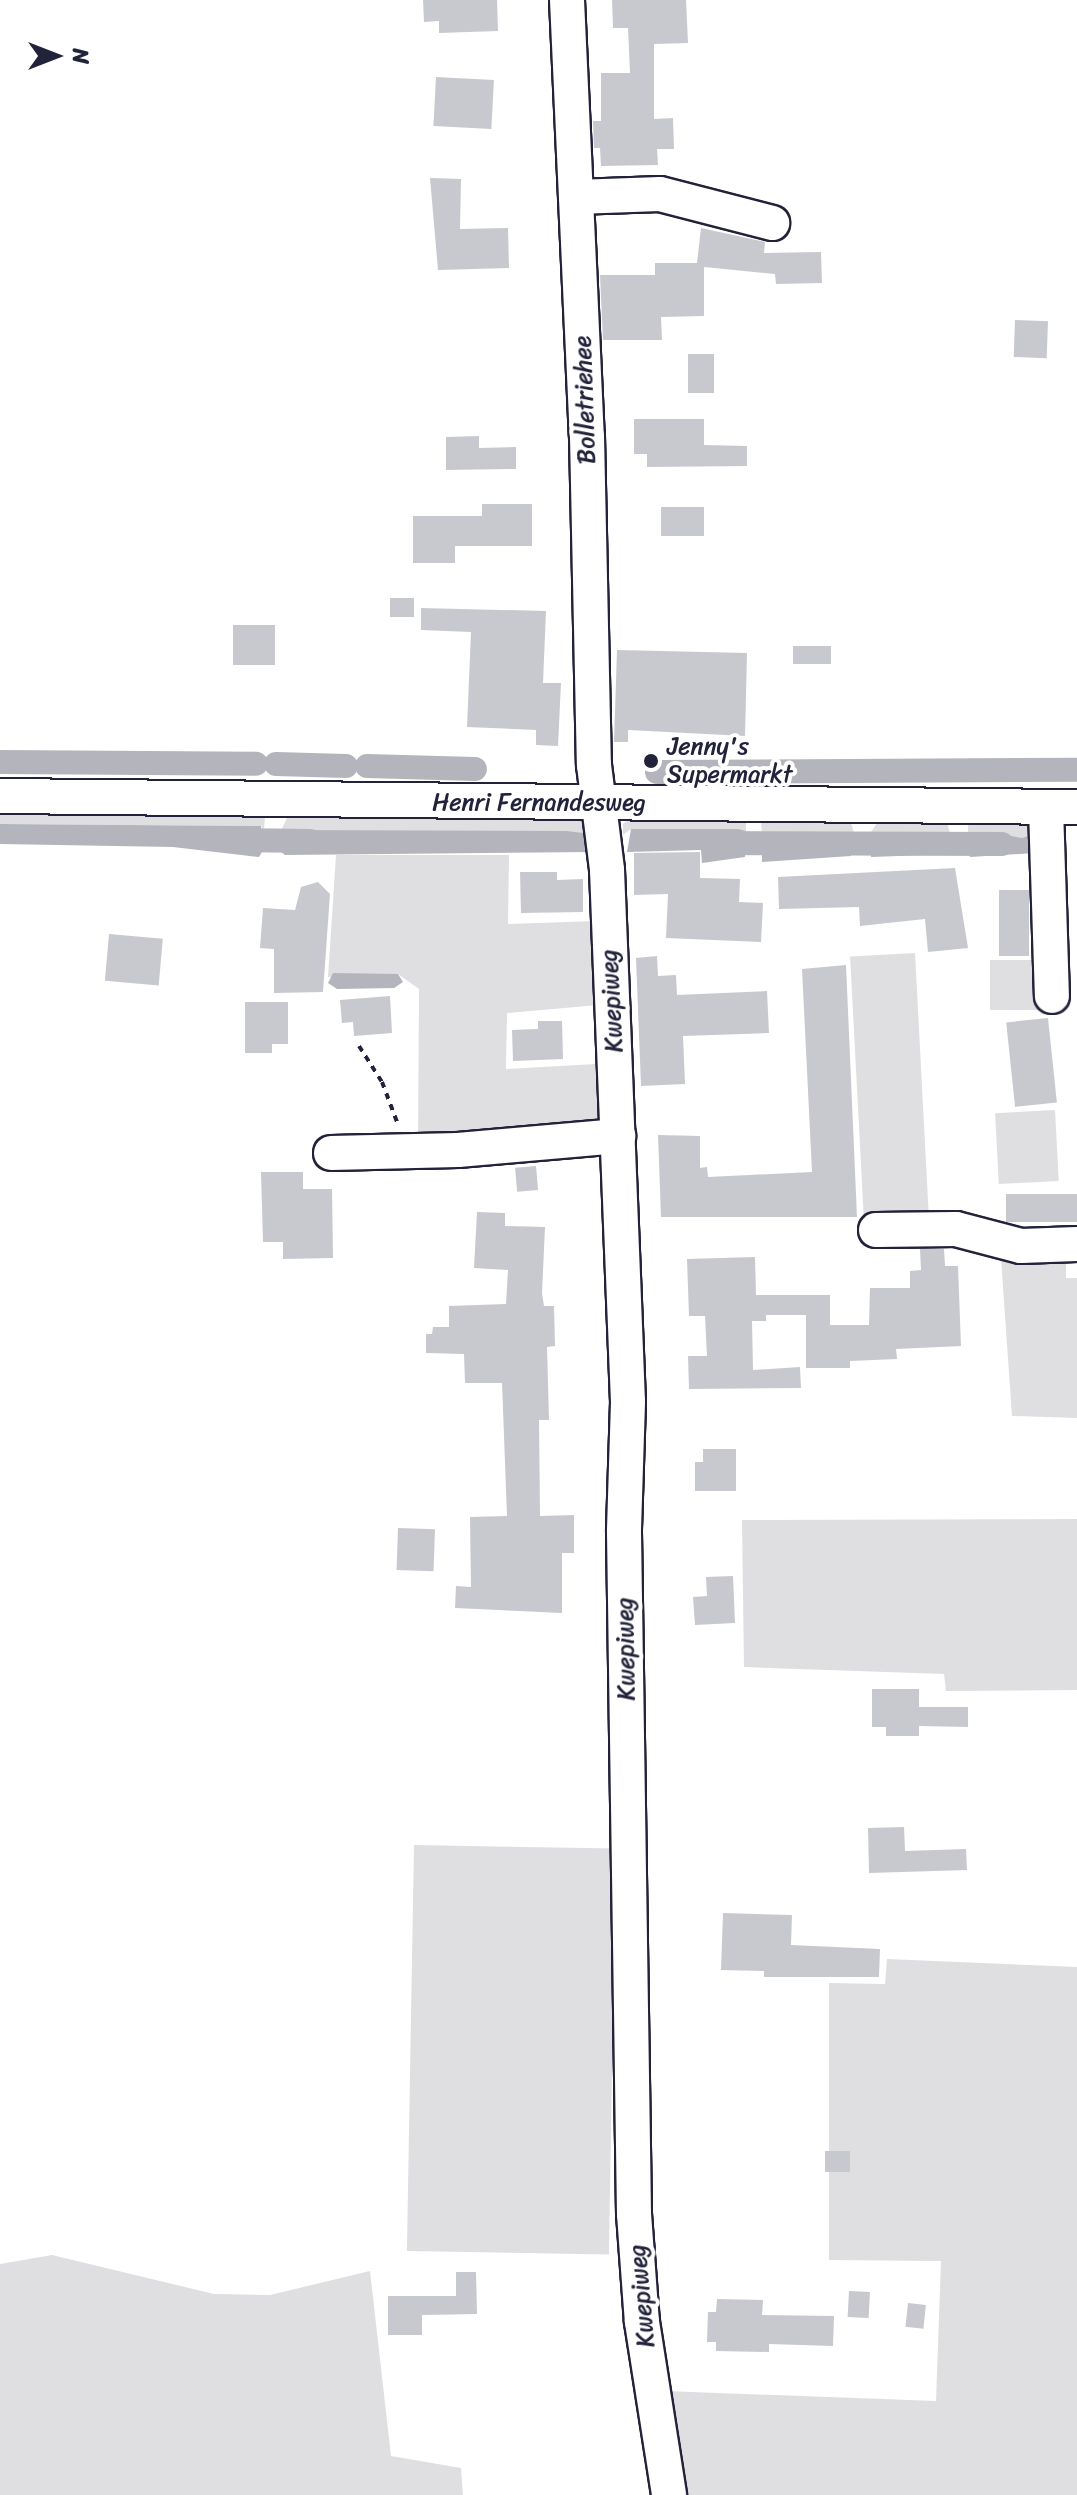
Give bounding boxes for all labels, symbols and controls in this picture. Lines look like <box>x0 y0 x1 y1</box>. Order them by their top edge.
north arrow <box>16 16 96 96</box>
text: N <box>61 48 100 64</box>
street label: Bolletriehee <box>568 335 602 465</box>
place label: Jenny's Supermarkt <box>667 733 793 789</box>
marker: Jenny's Supermarkt <box>642 752 660 770</box>
street label: Henri Fernandesweg <box>432 789 646 817</box>
street label: Kwepiweg <box>595 949 629 1053</box>
street label: Kwepiweg <box>611 1597 641 1701</box>
street label: Kwepiweg <box>623 2243 661 2349</box>

